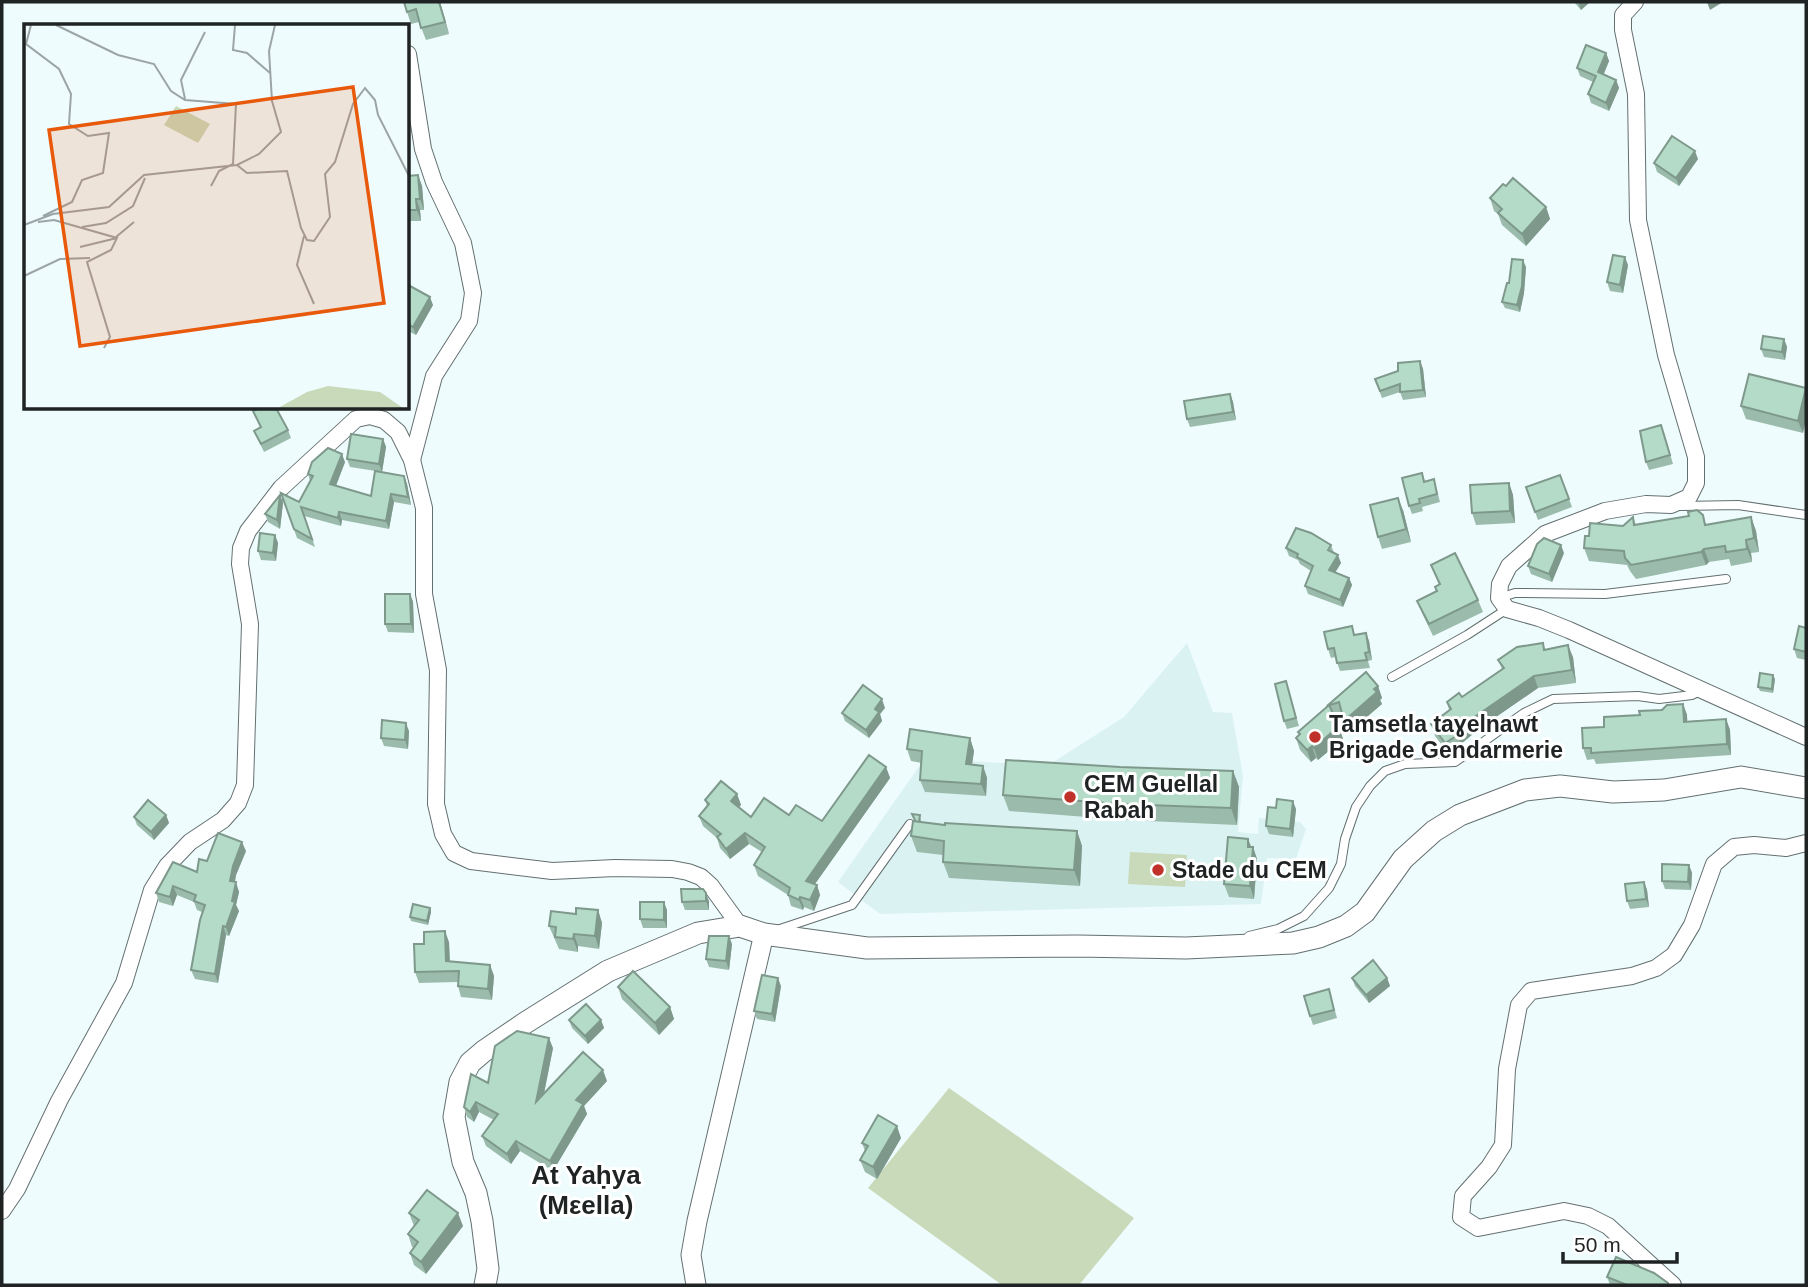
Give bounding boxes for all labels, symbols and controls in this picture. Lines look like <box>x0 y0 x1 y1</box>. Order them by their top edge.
inset map <box>24 24 410 410</box>
place label: Tamsetla taɣelnawt Brigade Gendarmerie <box>1329 711 1563 763</box>
marker: Tamsetla taɣelnawt Brigade Gendarmerie <box>1307 729 1323 745</box>
place label: CEM Guellal Rabah <box>1084 771 1218 823</box>
marker: CEM Guellal Rabah <box>1062 789 1078 805</box>
place label: Stade du CEM <box>1172 857 1327 883</box>
marker: Stade du CEM <box>1150 862 1166 878</box>
district label: At Yaḥya (Mεella) <box>531 1160 641 1220</box>
scale bar <box>1563 1220 1677 1264</box>
text: 50 m <box>1574 1233 1621 1256</box>

